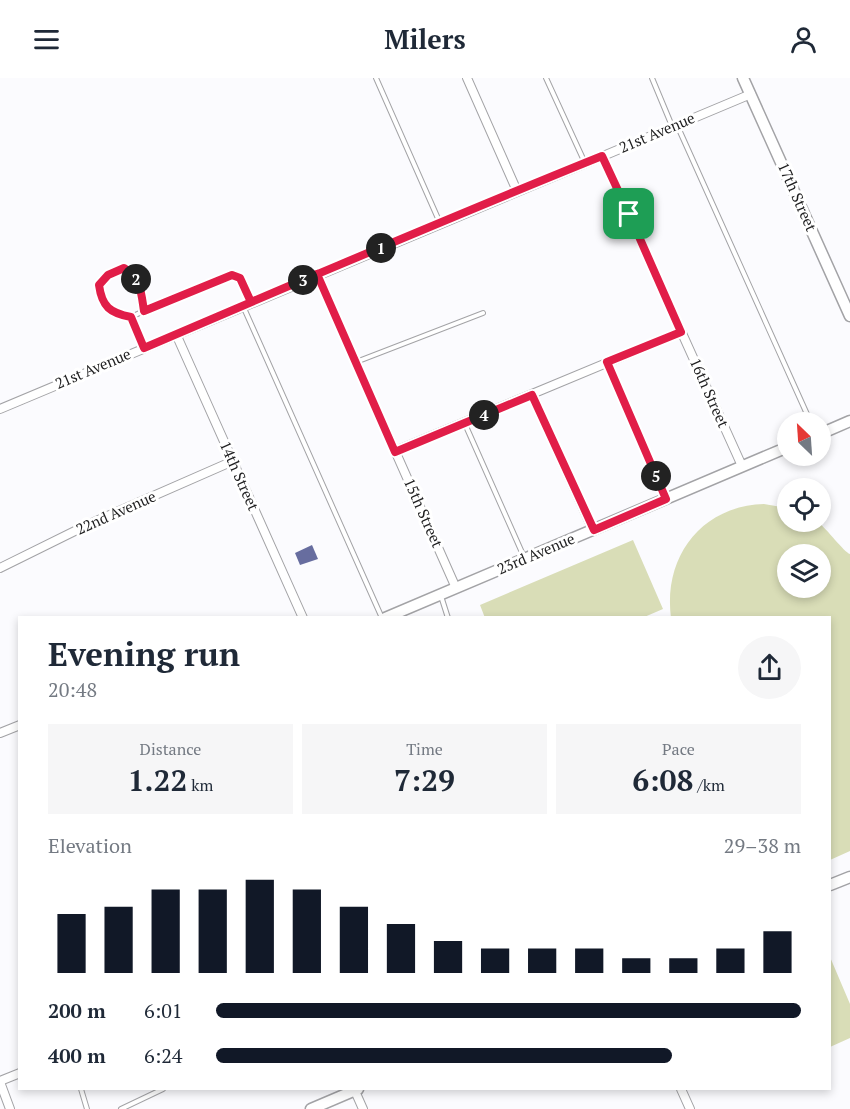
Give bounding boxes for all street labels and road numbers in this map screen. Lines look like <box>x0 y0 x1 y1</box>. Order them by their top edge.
street label: 21st Avenue <box>616 107 698 157</box>
street label: 17th Street <box>774 159 822 235</box>
street label: 21st Avenue <box>52 343 134 393</box>
street label: 16th Street <box>686 355 734 431</box>
street label: 14th Street <box>216 438 264 514</box>
street label: 15th Street <box>400 475 448 551</box>
street label: 22nd Avenue <box>72 486 159 539</box>
street label: 23rd Avenue <box>494 528 578 578</box>

